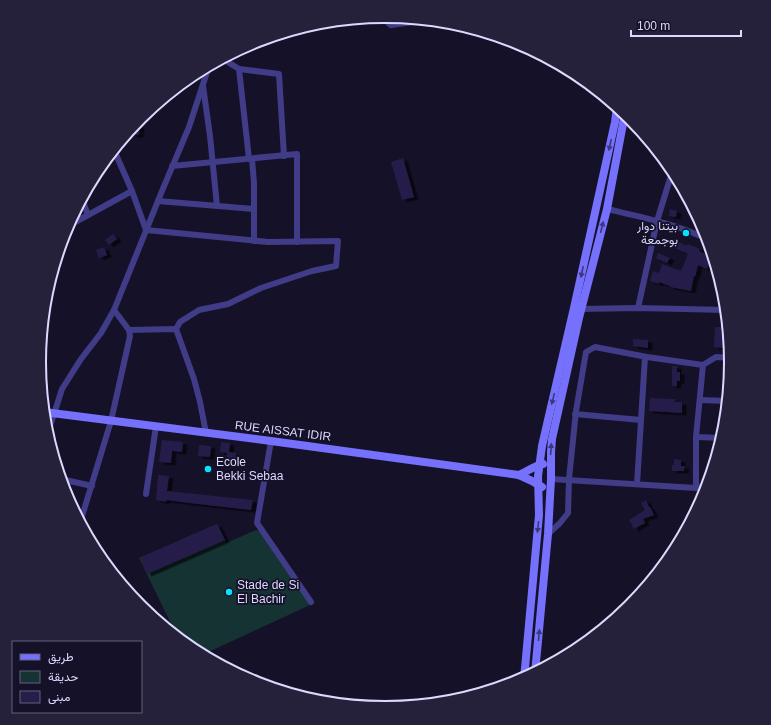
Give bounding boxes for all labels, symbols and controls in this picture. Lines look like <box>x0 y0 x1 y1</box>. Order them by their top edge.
scale bar <box>631 12 741 38</box>
text: 100 m <box>637 19 670 33</box>
one-way arrow <box>607 139 613 151</box>
place label: بيتنا دوار بوجمعة <box>636 219 678 248</box>
one-way arrow <box>599 221 605 233</box>
marker: بيتنا دوار بوجمعة <box>681 228 691 238</box>
one-way arrow <box>579 266 585 278</box>
one-way arrow <box>550 393 556 405</box>
street label: RUE AISSAT IDIR <box>234 418 332 444</box>
one-way arrow <box>548 443 555 455</box>
place label: Ecole Bekki Sebaa <box>216 455 284 483</box>
marker: Ecole Bekki Sebaa <box>203 464 213 474</box>
one-way arrow <box>534 521 541 533</box>
place label: Stade de Si El Bachir <box>237 578 299 606</box>
marker: Stade de Si El Bachir <box>224 587 234 597</box>
one-way arrow <box>536 628 542 641</box>
legend <box>12 641 142 713</box>
text: طريق <box>48 650 74 665</box>
text: حديقة <box>48 670 78 684</box>
text: مبنى <box>48 690 70 705</box>

